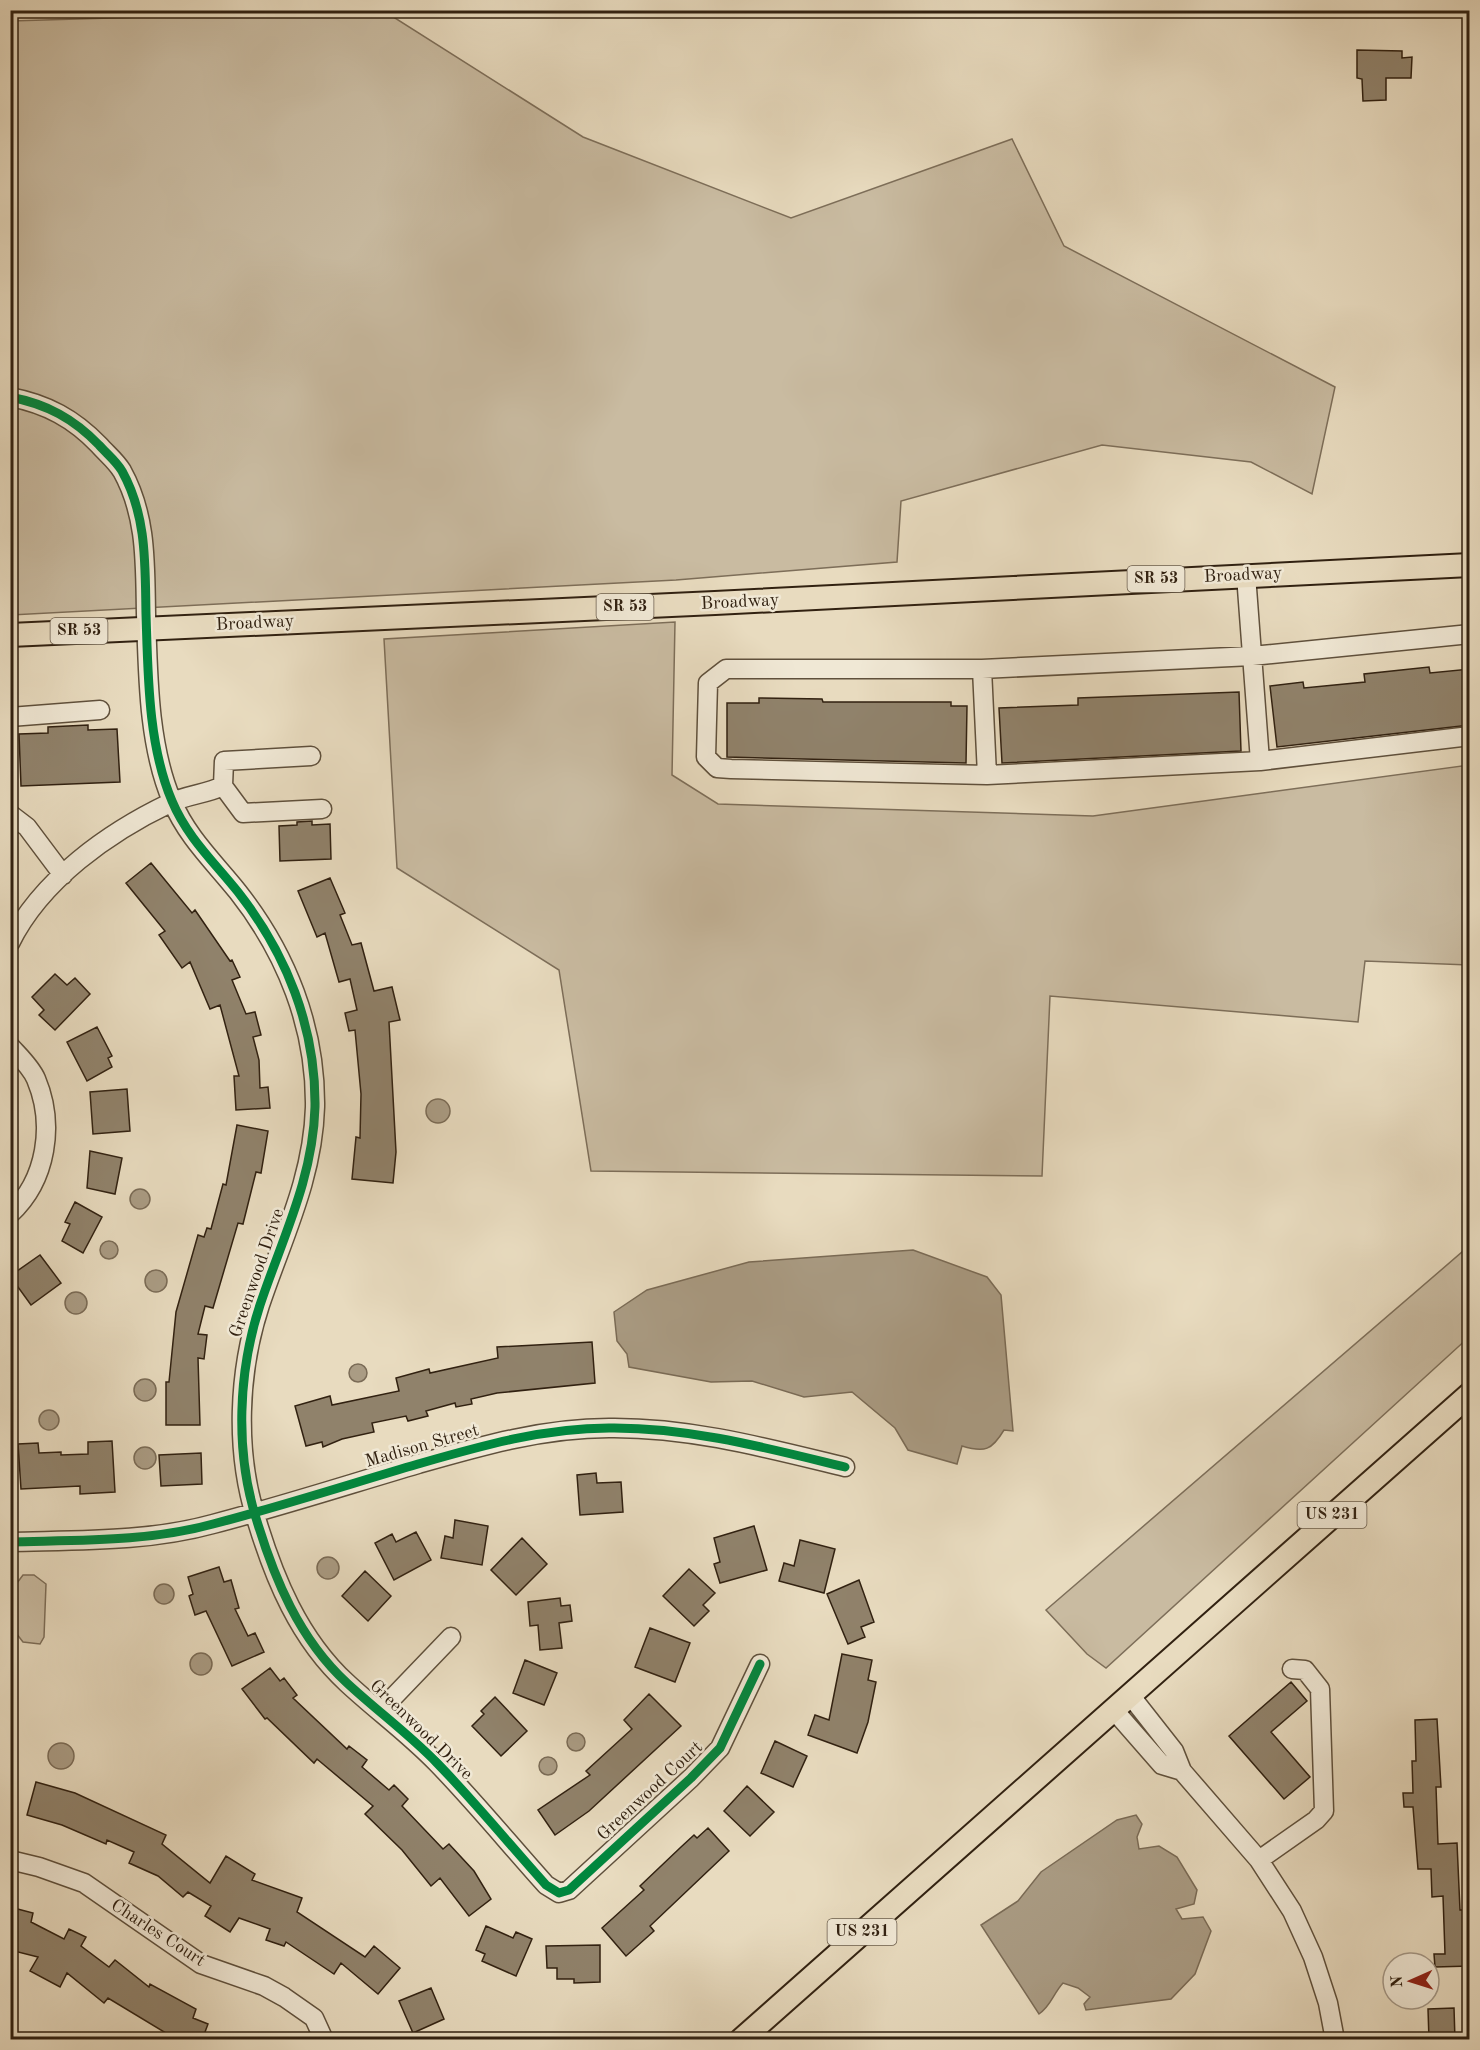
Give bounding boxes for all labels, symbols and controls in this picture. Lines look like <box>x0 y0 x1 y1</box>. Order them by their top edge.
street label: Broadway <box>1203 564 1283 586</box>
road number: SR 53 <box>1128 566 1184 592</box>
street label: Broadway <box>700 591 780 613</box>
road number: SR 53 <box>596 594 654 620</box>
street label: Broadway <box>215 612 295 634</box>
road number: SR 53 <box>50 618 107 644</box>
street label: Greenwood Drive <box>226 1206 288 1340</box>
street label: Madison Street <box>363 1421 481 1471</box>
road number: US 231 <box>1298 1502 1366 1528</box>
street label: Greenwood Drive <box>366 1677 476 1783</box>
street label: Greenwood Court <box>594 1738 706 1844</box>
street label: Charles Court <box>108 1896 208 1970</box>
road number: US 231 <box>828 1919 896 1945</box>
north arrow <box>1381 1951 1441 2011</box>
text: N <box>1390 1974 1406 1988</box>

